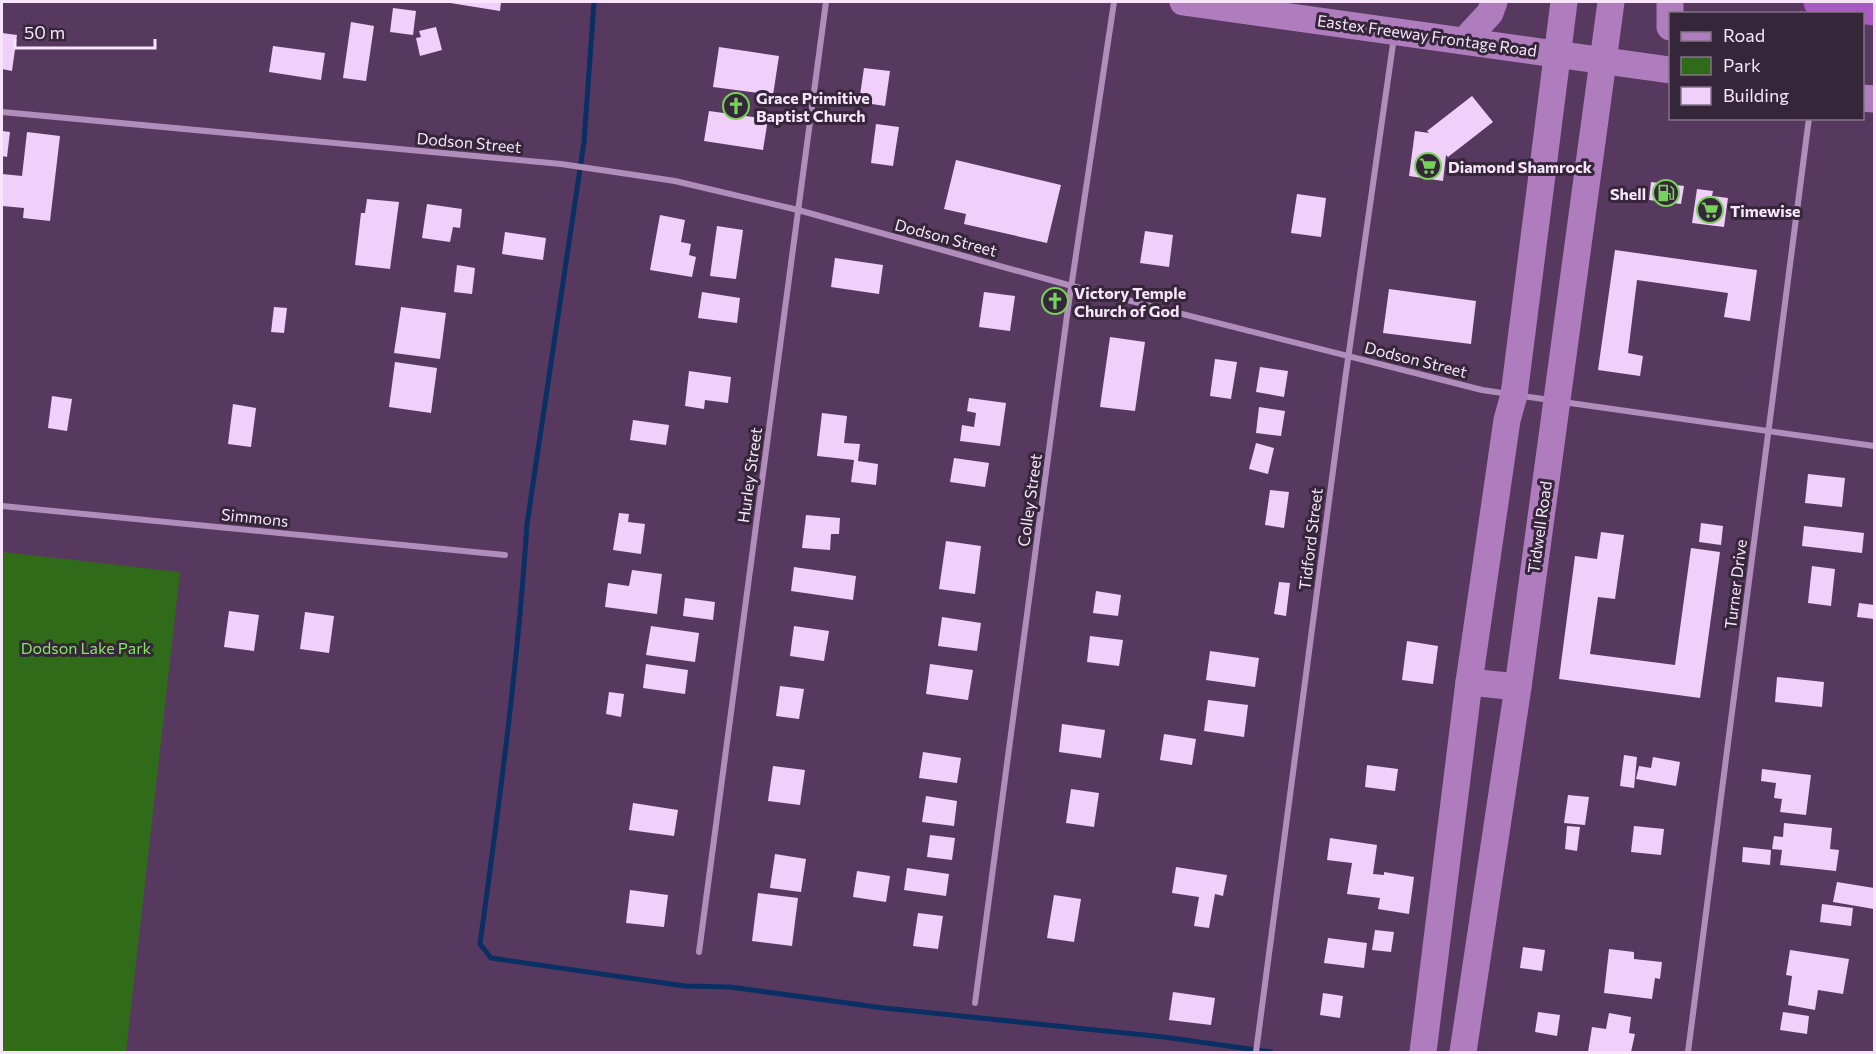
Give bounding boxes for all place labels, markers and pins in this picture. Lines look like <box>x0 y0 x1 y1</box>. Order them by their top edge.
place label: Grace Primitive Baptist Church <box>756 88 870 125</box>
church icon: Grace Primitive Baptist Church <box>721 91 751 121</box>
supermarket icon: Diamond Shamrock <box>1413 151 1443 181</box>
place label: Diamond Shamrock <box>1448 157 1593 176</box>
fuel station icon: Shell <box>1651 178 1681 208</box>
place label: Shell <box>1610 184 1646 203</box>
supermarket icon: Timewise <box>1695 195 1725 225</box>
place label: Timewise <box>1730 201 1801 220</box>
place label: Victory Temple Church of God <box>1074 283 1186 320</box>
church icon: Victory Temple Church of God <box>1040 286 1070 316</box>

